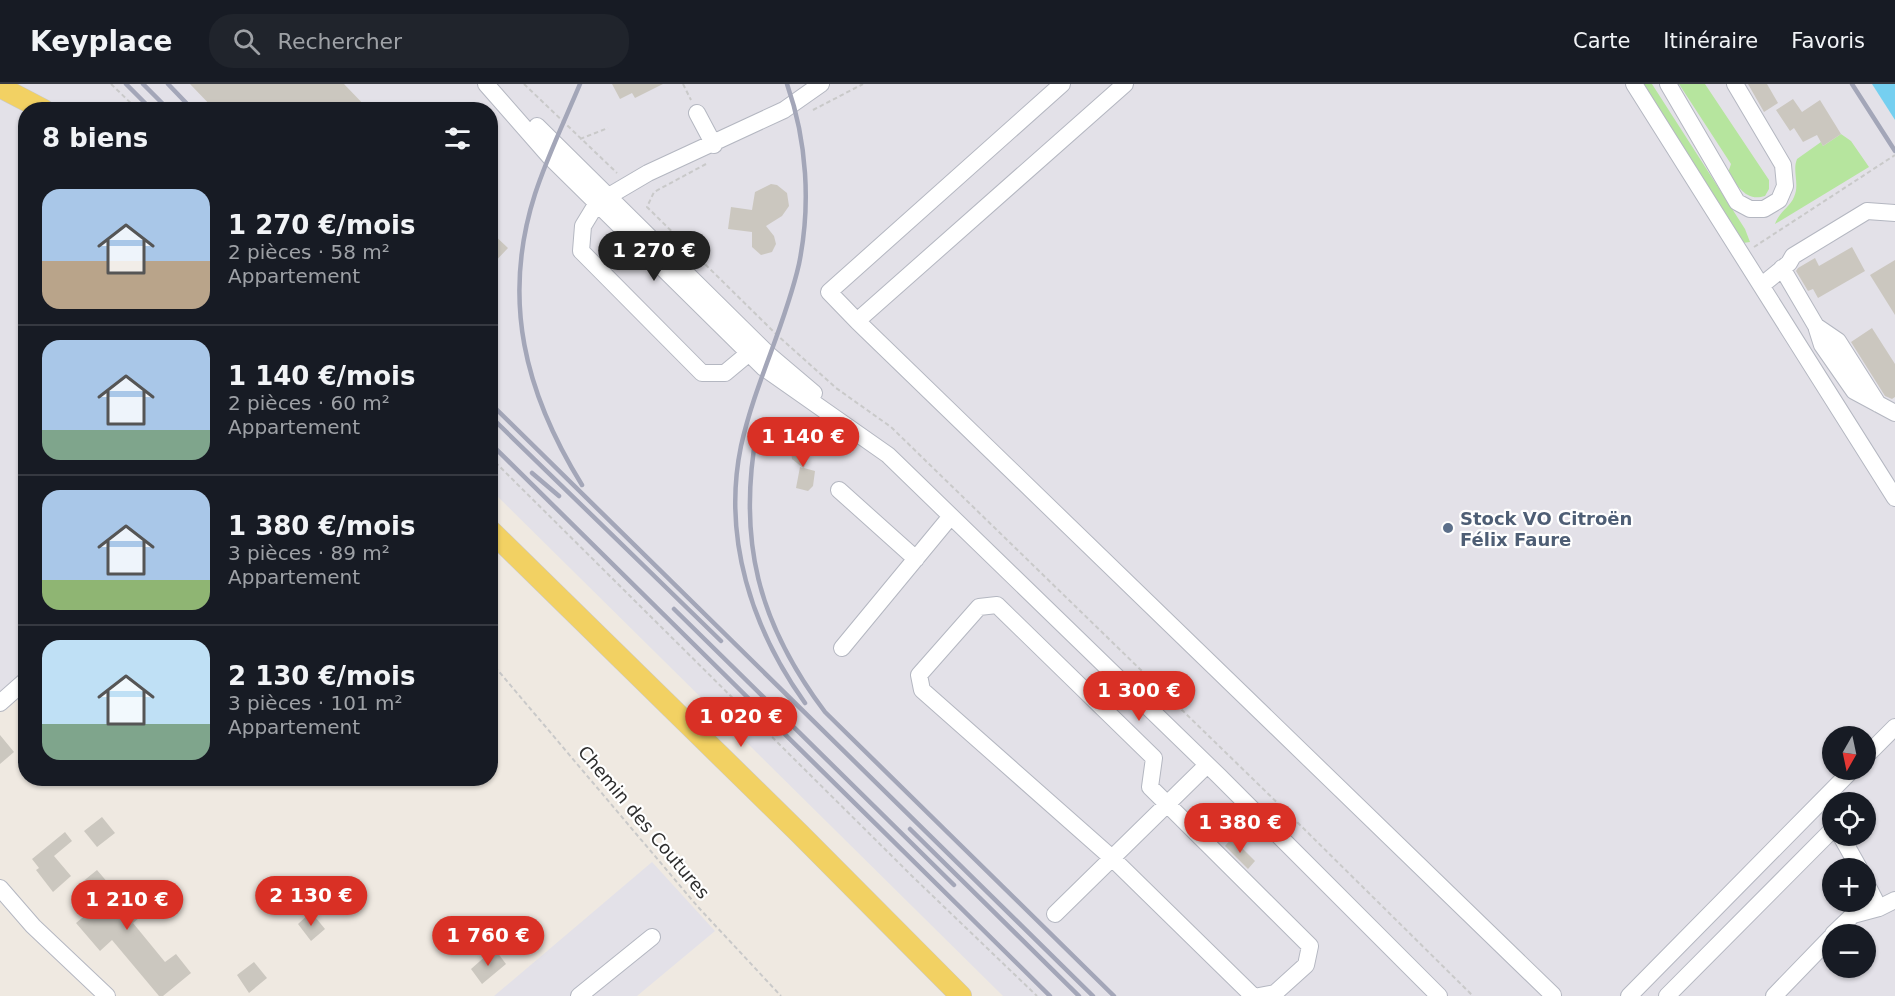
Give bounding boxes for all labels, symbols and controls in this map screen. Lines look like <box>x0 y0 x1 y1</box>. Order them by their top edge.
search box <box>209 14 629 68</box>
text: Keyplace <box>30 25 173 58</box>
icon: search <box>230 25 263 58</box>
text: Rechercher <box>278 29 402 54</box>
text: Carte <box>1573 29 1630 53</box>
text: Itinéraire <box>1663 29 1758 53</box>
text: Favoris <box>1791 29 1865 53</box>
icon: filters <box>441 122 474 155</box>
text: 8 biens <box>42 123 148 153</box>
text: 1 270 €/mois <box>228 210 415 240</box>
icon: home <box>90 213 162 285</box>
pin: 1 270 € <box>599 231 709 282</box>
text: 1 270 € <box>612 238 696 262</box>
text: 2 pièces · 58 m² <box>228 240 390 264</box>
text: Appartement <box>228 264 360 288</box>
text: 1 140 €/mois <box>228 361 415 391</box>
icon: home <box>90 364 162 436</box>
text: 2 pièces · 60 m² <box>228 391 390 415</box>
text: Appartement <box>228 415 360 439</box>
pin: 1 140 € <box>748 417 858 468</box>
text: 1 140 € <box>761 424 845 448</box>
place label: Stock VO Citroën Félix Faure <box>1460 508 1632 550</box>
text: 1 380 €/mois <box>228 511 415 541</box>
icon: home <box>90 514 162 586</box>
marker: Stock VO Citroën Félix Faure <box>1441 521 1455 535</box>
text: 3 pièces · 89 m² <box>228 541 390 565</box>
text: Appartement <box>228 565 360 589</box>
text: 2 130 €/mois <box>228 661 415 691</box>
icon: home <box>90 664 162 736</box>
pin: 1 300 € <box>1084 671 1194 722</box>
text: 1 300 € <box>1097 678 1181 702</box>
text: 3 pièces · 101 m² <box>228 691 402 715</box>
pin: 1 020 € <box>686 697 796 748</box>
text: 1 020 € <box>699 704 783 728</box>
text: Appartement <box>228 715 360 739</box>
north arrow <box>1822 726 1876 780</box>
map controls <box>1822 726 1876 978</box>
street label: Chemin des Coutures <box>574 741 714 903</box>
button: locate <box>1822 792 1876 846</box>
pin: 1 380 € <box>1185 803 1295 854</box>
text: 1 380 € <box>1198 810 1282 834</box>
button: + <box>1822 858 1876 912</box>
pin: 2 130 € <box>256 876 366 927</box>
pin: 1 210 € <box>72 880 182 931</box>
text: 2 130 € <box>269 883 353 907</box>
text: 1 210 € <box>85 887 169 911</box>
pin: 1 760 € <box>433 916 543 967</box>
text: 1 760 € <box>446 923 530 947</box>
button: − <box>1822 924 1876 978</box>

